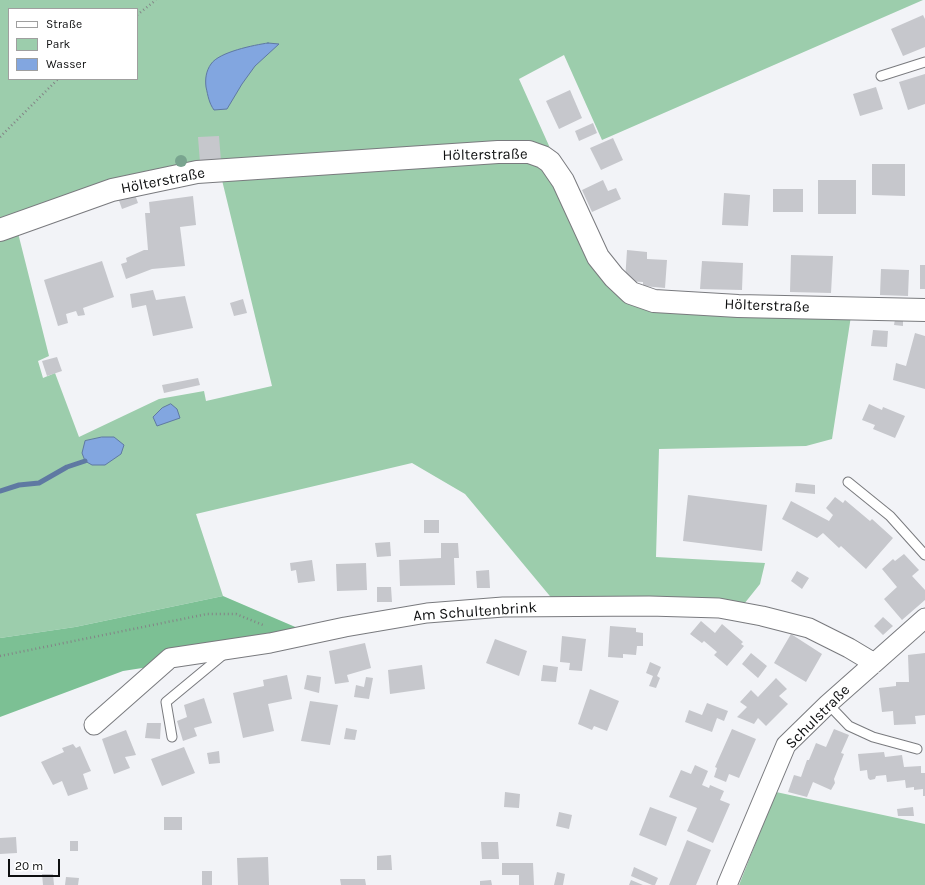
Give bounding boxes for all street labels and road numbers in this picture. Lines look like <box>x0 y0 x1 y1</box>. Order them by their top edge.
street label: Hölterstraße <box>442 145 528 165</box>
street label: Hölterstraße <box>119 164 207 198</box>
street label: Hölterstraße <box>724 296 810 316</box>
street label: Am Schultenbrink <box>413 599 537 625</box>
street label: Schulstraße <box>782 681 854 753</box>

